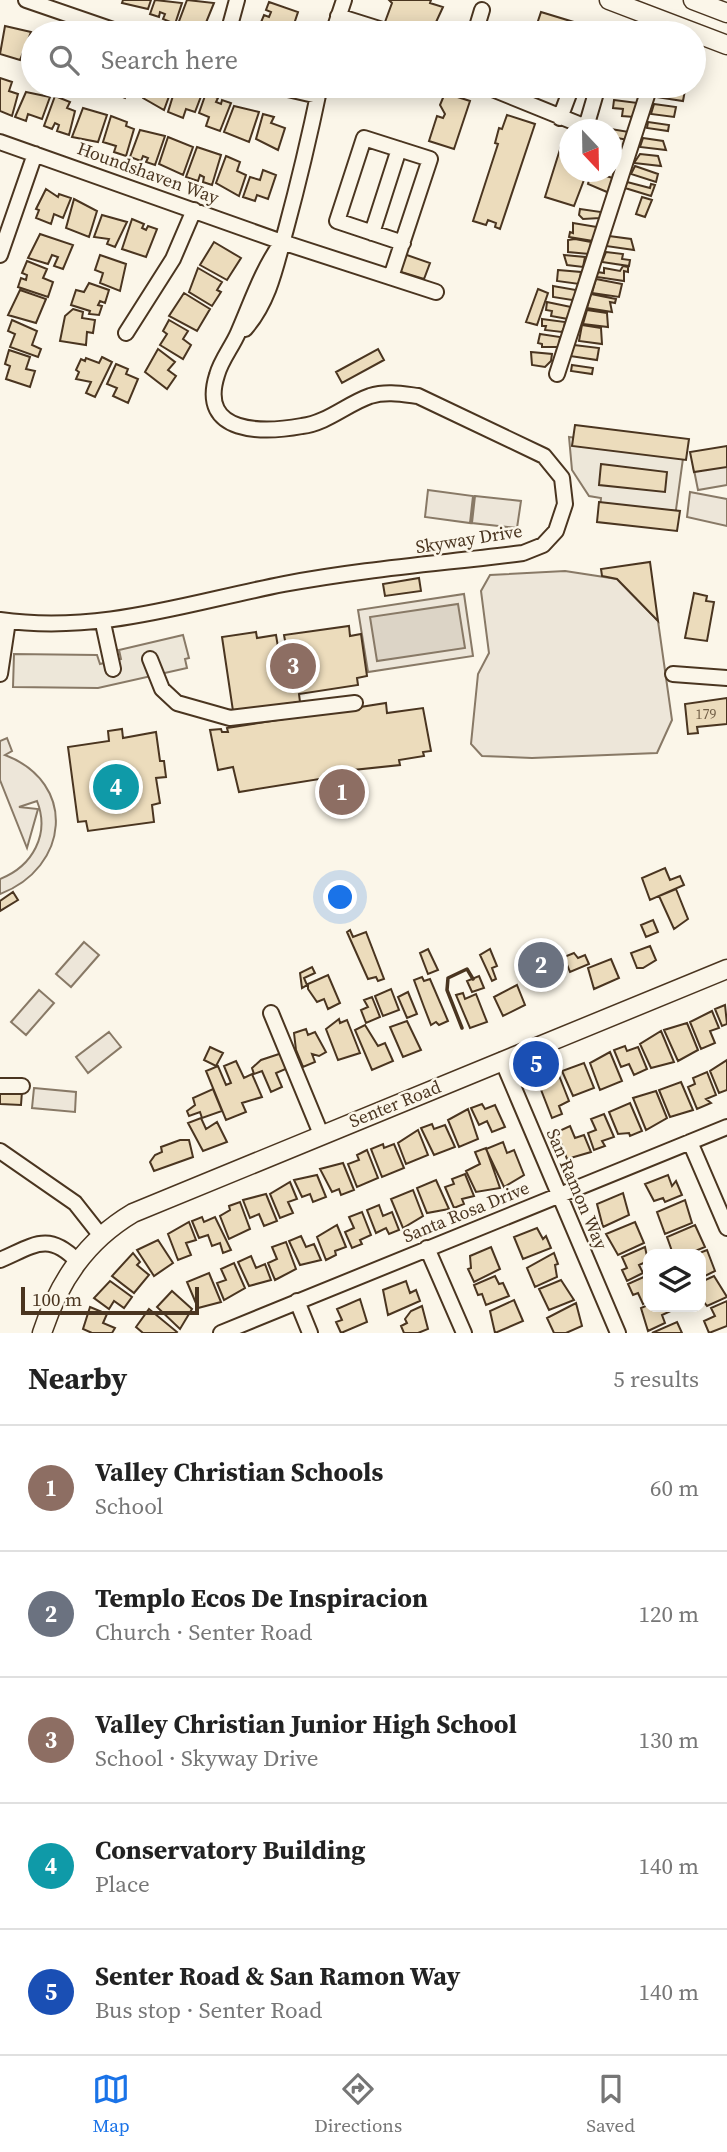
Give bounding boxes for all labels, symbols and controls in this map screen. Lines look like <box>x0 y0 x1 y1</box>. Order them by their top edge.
search box <box>21 21 706 98</box>
icon: search <box>45 41 83 79</box>
text: Search here <box>101 42 238 78</box>
north arrow <box>559 119 622 182</box>
street label: Houndshaven Way <box>74 135 223 210</box>
street label: Skyway Drive <box>414 518 524 559</box>
pin: 3 <box>270 640 316 692</box>
house number: 179 <box>696 704 717 724</box>
pin: 4 <box>93 761 139 813</box>
pin: 1 <box>319 766 365 818</box>
your location <box>323 880 357 914</box>
pin: 2 <box>518 939 564 991</box>
pin: 5 <box>513 1038 559 1090</box>
street label: Senter Road <box>345 1074 444 1133</box>
street label: San Ramon Way <box>541 1124 614 1254</box>
street label: Santa Rosa Drive <box>399 1175 533 1248</box>
map controls <box>643 1249 706 1312</box>
button: layers <box>643 1249 706 1312</box>
scale bar <box>21 1284 200 1316</box>
text: 100 m <box>32 1286 82 1312</box>
text: Nearby <box>28 1358 127 1399</box>
text: 5 results <box>613 1363 699 1395</box>
text: Valley Christian Schools <box>95 1454 383 1490</box>
text: 1 <box>45 1472 57 1504</box>
text: 60 m <box>650 1472 699 1504</box>
text: School <box>95 1490 163 1522</box>
text: Templo Ecos De Inspiracion <box>95 1580 428 1616</box>
text: 2 <box>45 1598 57 1630</box>
text: 120 m <box>638 1598 699 1630</box>
text: Church · Senter Road <box>95 1616 312 1648</box>
text: Valley Christian Junior High School <box>95 1706 517 1742</box>
text: 3 <box>45 1724 57 1756</box>
text: 130 m <box>638 1724 699 1756</box>
text: School · Skyway Drive <box>95 1742 318 1774</box>
text: Conservatory Building <box>95 1832 365 1868</box>
text: 4 <box>45 1850 57 1882</box>
text: 140 m <box>638 1850 699 1882</box>
text: Place <box>95 1868 150 1900</box>
text: Senter Road & San Ramon Way <box>95 1958 460 1994</box>
text: 5 <box>45 1976 57 2008</box>
text: 140 m <box>638 1976 699 2008</box>
text: Bus stop · Senter Road <box>95 1994 322 2026</box>
tab: Map <box>92 2070 130 2138</box>
tab: Directions <box>314 2070 402 2138</box>
tab: Saved <box>586 2070 635 2138</box>

